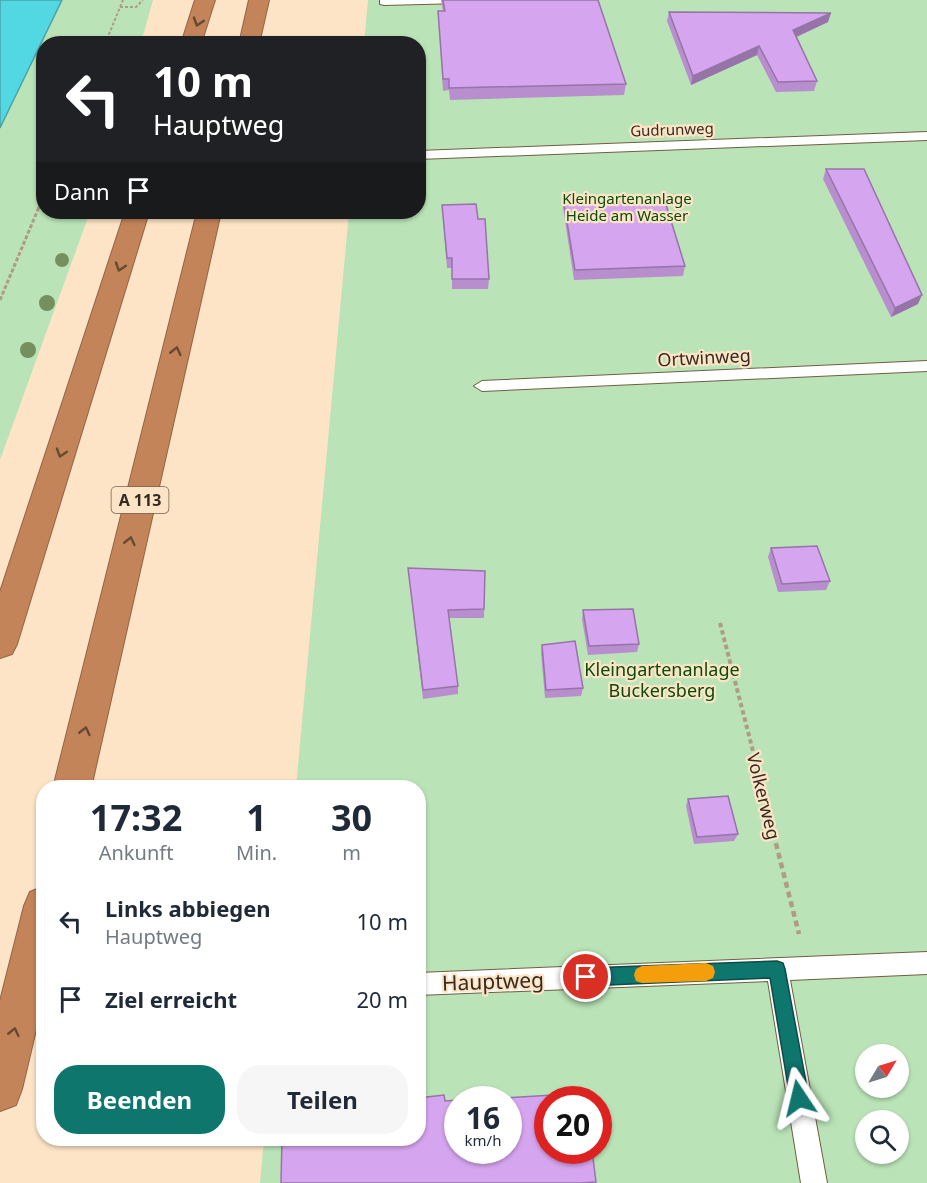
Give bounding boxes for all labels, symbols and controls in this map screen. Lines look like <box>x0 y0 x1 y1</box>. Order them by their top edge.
one-way arrow <box>193 16 205 27</box>
text: 10 m <box>153 52 253 109</box>
icon: left <box>54 60 132 138</box>
text: Hauptweg <box>153 106 284 143</box>
street label: Gudrunweg <box>630 118 714 140</box>
icon: arrive <box>122 174 155 207</box>
text: Dann <box>54 176 110 206</box>
park label: Kleingartenanlage Heide am Wasser <box>562 188 692 225</box>
one-way arrow <box>114 261 127 272</box>
street label: Ortwinweg <box>657 343 751 371</box>
one-way arrow <box>168 346 181 356</box>
one-way arrow <box>55 447 68 458</box>
road number: A 113 <box>112 487 168 513</box>
one-way arrow <box>123 536 136 546</box>
park label: Kleingartenanlage Buckersberg <box>584 657 740 702</box>
one-way arrow <box>78 726 91 736</box>
street label: Volkerweg <box>742 750 786 842</box>
text: 17:32 <box>90 793 182 842</box>
text: 1 <box>246 793 267 842</box>
text: 30 <box>331 793 372 842</box>
text: Ankunft <box>99 839 173 866</box>
text: Min. <box>236 839 277 866</box>
text: m <box>342 839 361 866</box>
text: Links abbiegen <box>105 893 271 923</box>
icon: left <box>54 905 87 938</box>
text: 10 m <box>357 906 408 936</box>
text: Hauptweg <box>105 923 202 950</box>
pin <box>560 951 611 1002</box>
icon: arrive <box>569 960 602 993</box>
street label: Hauptweg <box>441 965 545 997</box>
icon: arrive <box>54 983 87 1016</box>
text: Ziel erreicht <box>105 984 237 1014</box>
text: 20 m <box>357 984 408 1014</box>
one-way arrow <box>6 1027 19 1037</box>
north arrow <box>855 1044 909 1098</box>
map controls <box>855 1044 909 1164</box>
button: Beenden <box>54 1065 225 1134</box>
button: Teilen <box>237 1065 408 1134</box>
position arrow <box>767 1066 831 1130</box>
speed limit sign: 20 <box>534 1086 612 1164</box>
text: 16 <box>466 1097 500 1138</box>
button: search <box>855 1110 909 1164</box>
text: km/h <box>465 1130 501 1150</box>

